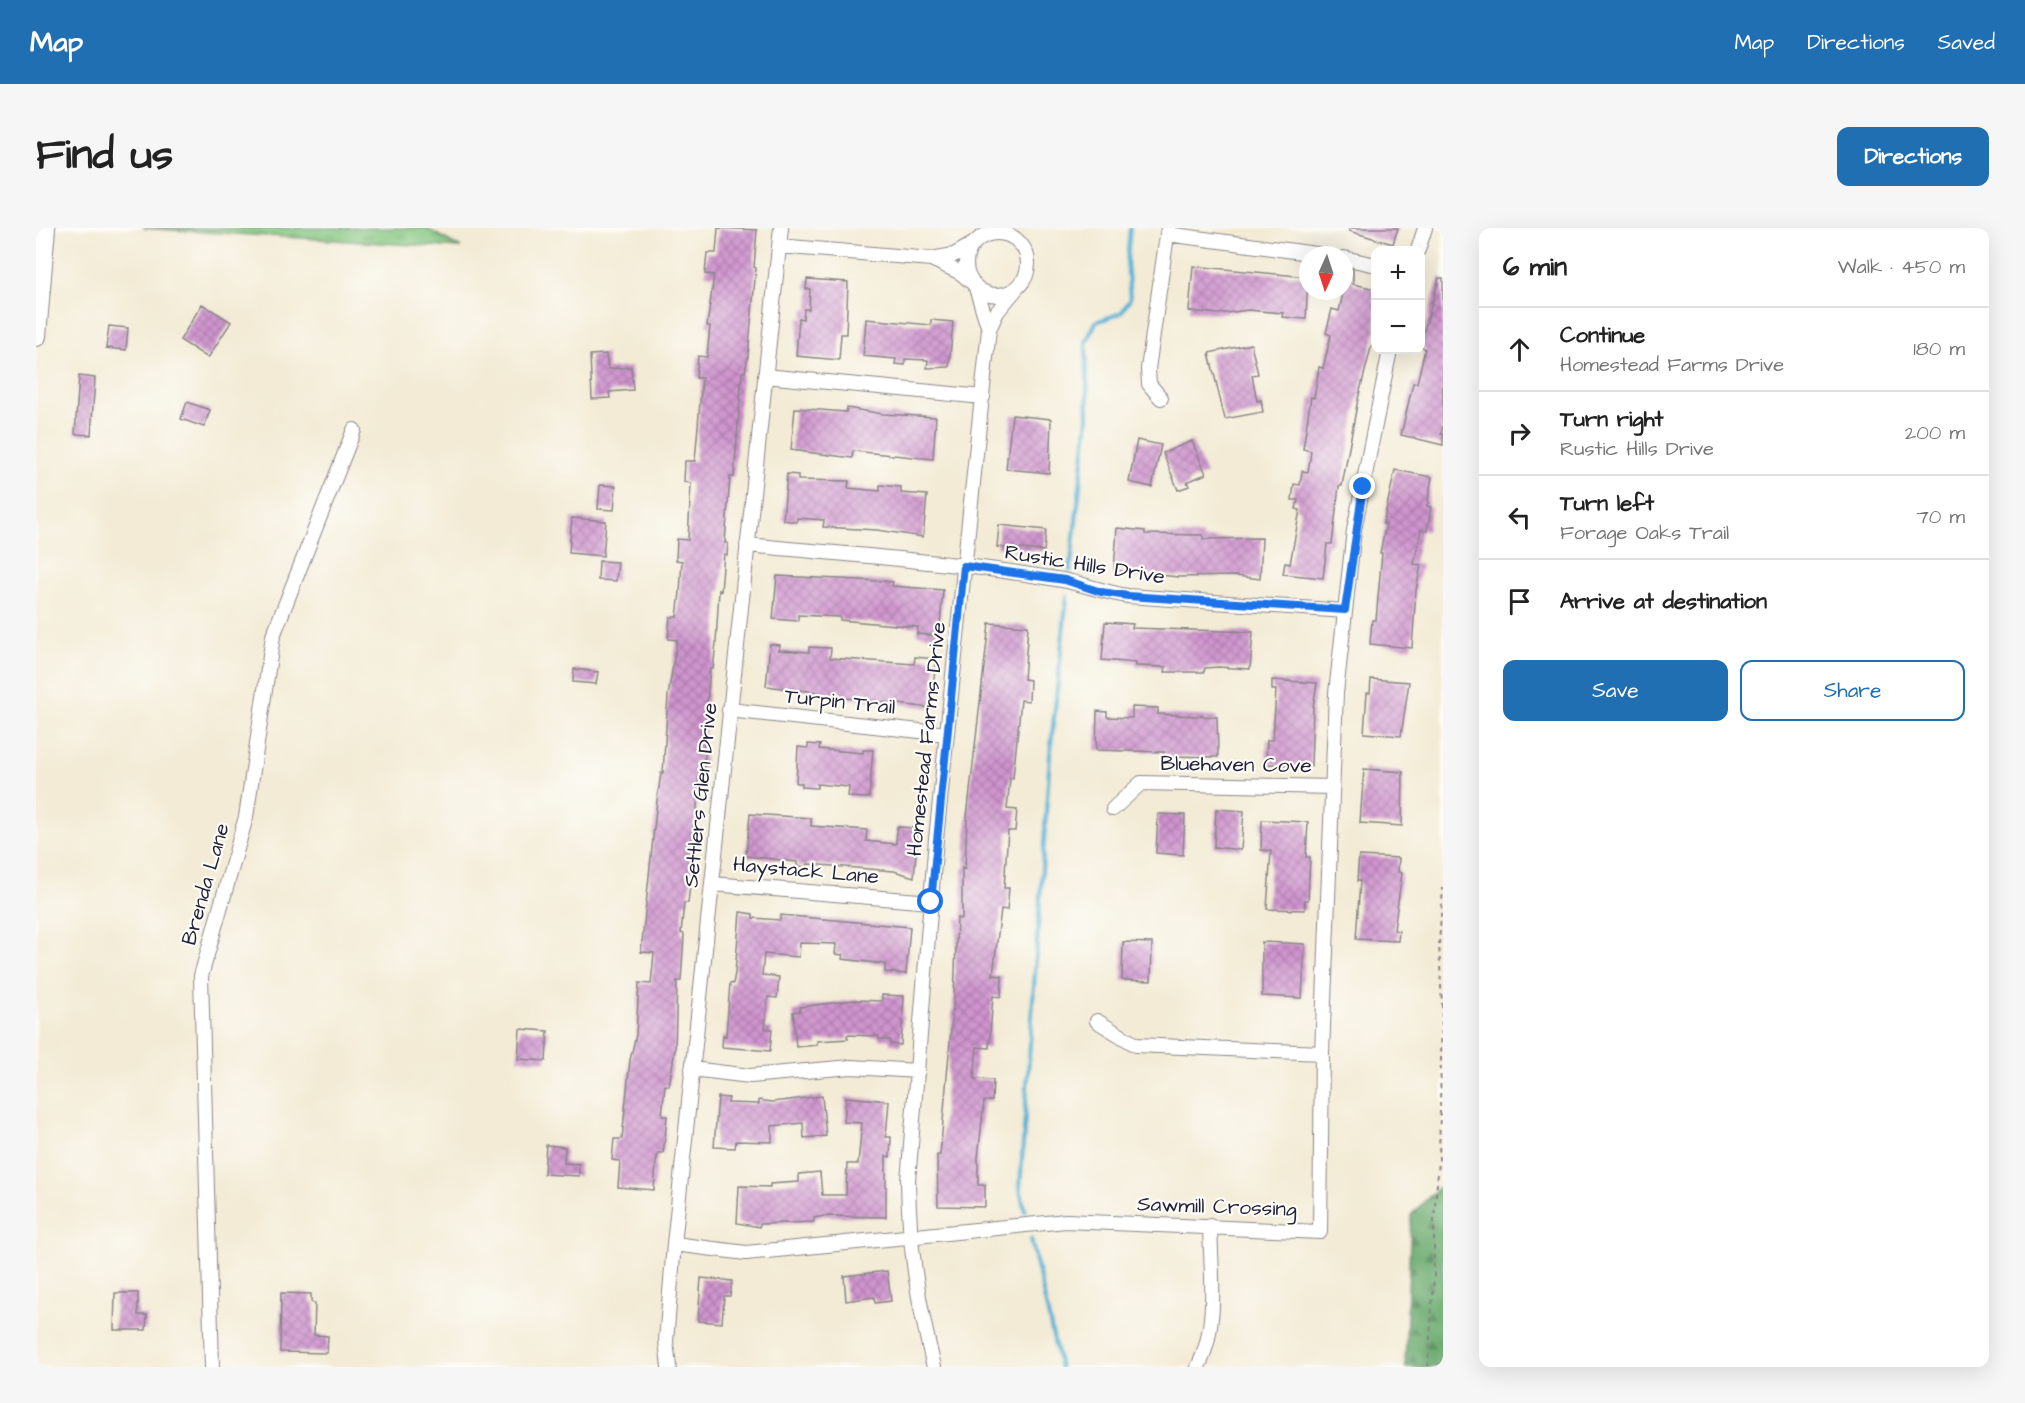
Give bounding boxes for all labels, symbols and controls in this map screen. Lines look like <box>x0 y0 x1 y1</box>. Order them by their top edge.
text: Map <box>30 23 83 62</box>
text: Map <box>1734 28 1774 57</box>
text: Directions <box>1807 28 1905 57</box>
text: Saved <box>1938 28 1995 57</box>
text: Find us <box>36 127 173 185</box>
button: Directions <box>1837 127 1989 186</box>
north arrow <box>1299 246 1353 300</box>
map controls <box>1371 246 1425 354</box>
button: + <box>1371 246 1425 300</box>
text: 6 min <box>1503 249 1567 285</box>
text: Walk · 450 m <box>1838 253 1965 281</box>
button: − <box>1371 300 1425 354</box>
text: Continue <box>1560 320 1645 351</box>
icon: ahead <box>1503 333 1536 366</box>
text: 180 m <box>1913 335 1965 363</box>
text: Homestead Farms Drive <box>1560 351 1784 379</box>
text: Turn right <box>1560 404 1663 435</box>
icon: right <box>1503 417 1536 450</box>
text: 200 m <box>1905 419 1965 447</box>
text: Rustic Hills Drive <box>1560 435 1714 463</box>
route end <box>1349 473 1375 499</box>
text: Turn left <box>1560 488 1654 519</box>
icon: left <box>1503 501 1536 534</box>
text: 70 m <box>1917 503 1965 531</box>
text: Forage Oaks Trail <box>1560 519 1729 547</box>
street label: Rustic Hills Drive <box>1003 538 1167 591</box>
icon: arrive <box>1503 585 1536 618</box>
text: Arrive at destination <box>1560 586 1767 617</box>
street label: Homestead Farms Drive <box>900 621 953 858</box>
button: Save <box>1503 660 1728 721</box>
button: Share <box>1740 660 1965 721</box>
street label: Turpin Trail <box>783 681 897 723</box>
street label: Settlers Glen Drive <box>676 701 725 889</box>
street label: Bluehaven Cove <box>1160 749 1312 780</box>
street label: Brenda Lane <box>174 820 237 948</box>
street label: Haystack Lane <box>732 850 880 893</box>
route start <box>917 888 943 914</box>
street label: Sawmill Crossing <box>1137 1189 1297 1226</box>

